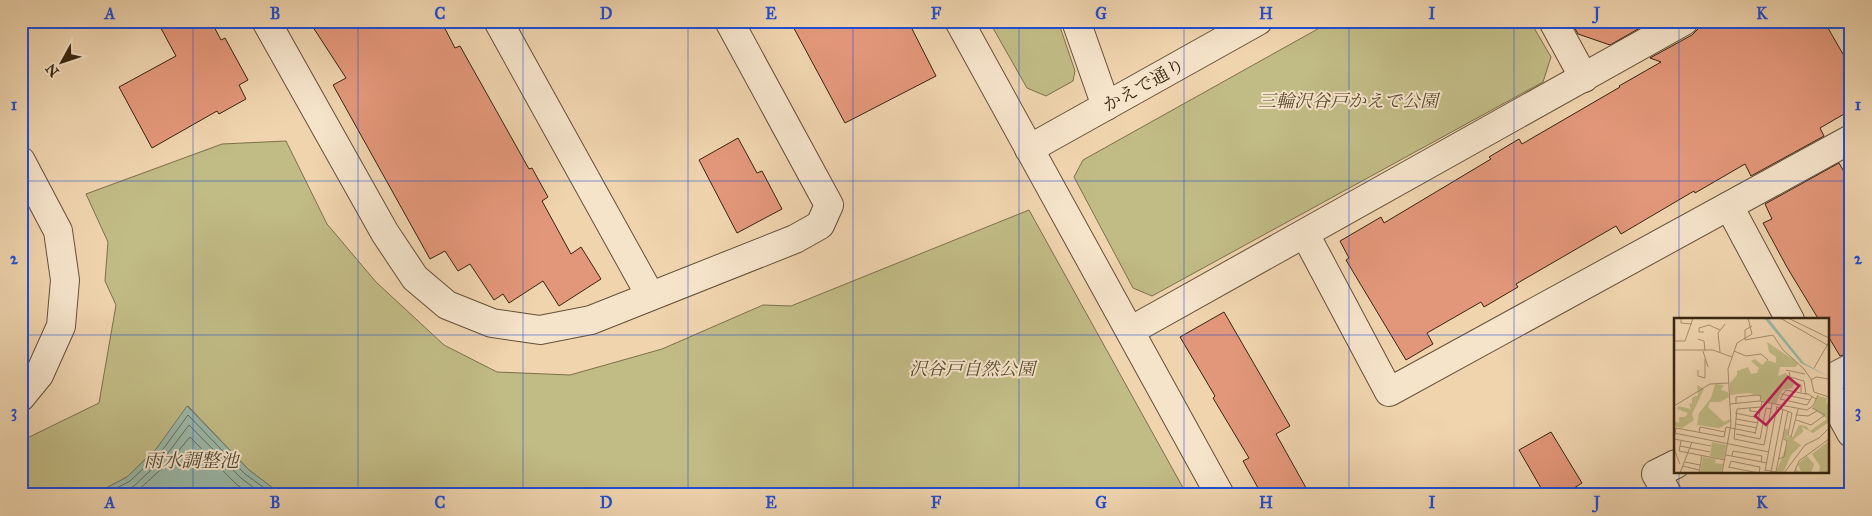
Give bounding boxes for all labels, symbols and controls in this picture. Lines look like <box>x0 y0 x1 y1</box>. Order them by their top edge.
text: A <box>104 4 116 23</box>
text: B <box>270 4 280 23</box>
text: C <box>435 4 446 23</box>
text: D <box>600 4 613 23</box>
text: E <box>765 4 777 23</box>
text: F <box>931 4 942 23</box>
text: G <box>1095 4 1107 23</box>
text: H <box>1259 4 1273 23</box>
text: I <box>1429 4 1436 23</box>
text: J <box>1592 4 1601 24</box>
text: K <box>1756 4 1768 23</box>
north arrow <box>38 38 88 88</box>
street label: かえで通り <box>1099 54 1189 116</box>
text: N <box>42 60 63 80</box>
park label: 三輪沢谷戸かえで公園 <box>1258 90 1441 112</box>
text: 1 <box>11 95 18 114</box>
text: 1 <box>1855 95 1862 114</box>
text: 2 <box>10 249 19 268</box>
text: 2 <box>1854 249 1863 268</box>
inset map <box>1674 318 1830 474</box>
park label: 沢谷戸自然公園 <box>909 358 1038 380</box>
text: 3 <box>11 402 17 422</box>
text: 3 <box>1855 402 1861 422</box>
water label: 雨水調整池 <box>143 449 240 472</box>
text: A <box>104 493 116 512</box>
text: B <box>270 493 280 512</box>
text: C <box>435 493 446 512</box>
text: D <box>600 493 613 512</box>
text: E <box>765 493 777 512</box>
text: F <box>931 493 942 512</box>
text: G <box>1095 493 1107 512</box>
text: H <box>1259 493 1273 512</box>
text: I <box>1429 493 1436 512</box>
text: J <box>1592 493 1601 513</box>
text: K <box>1756 493 1768 512</box>

